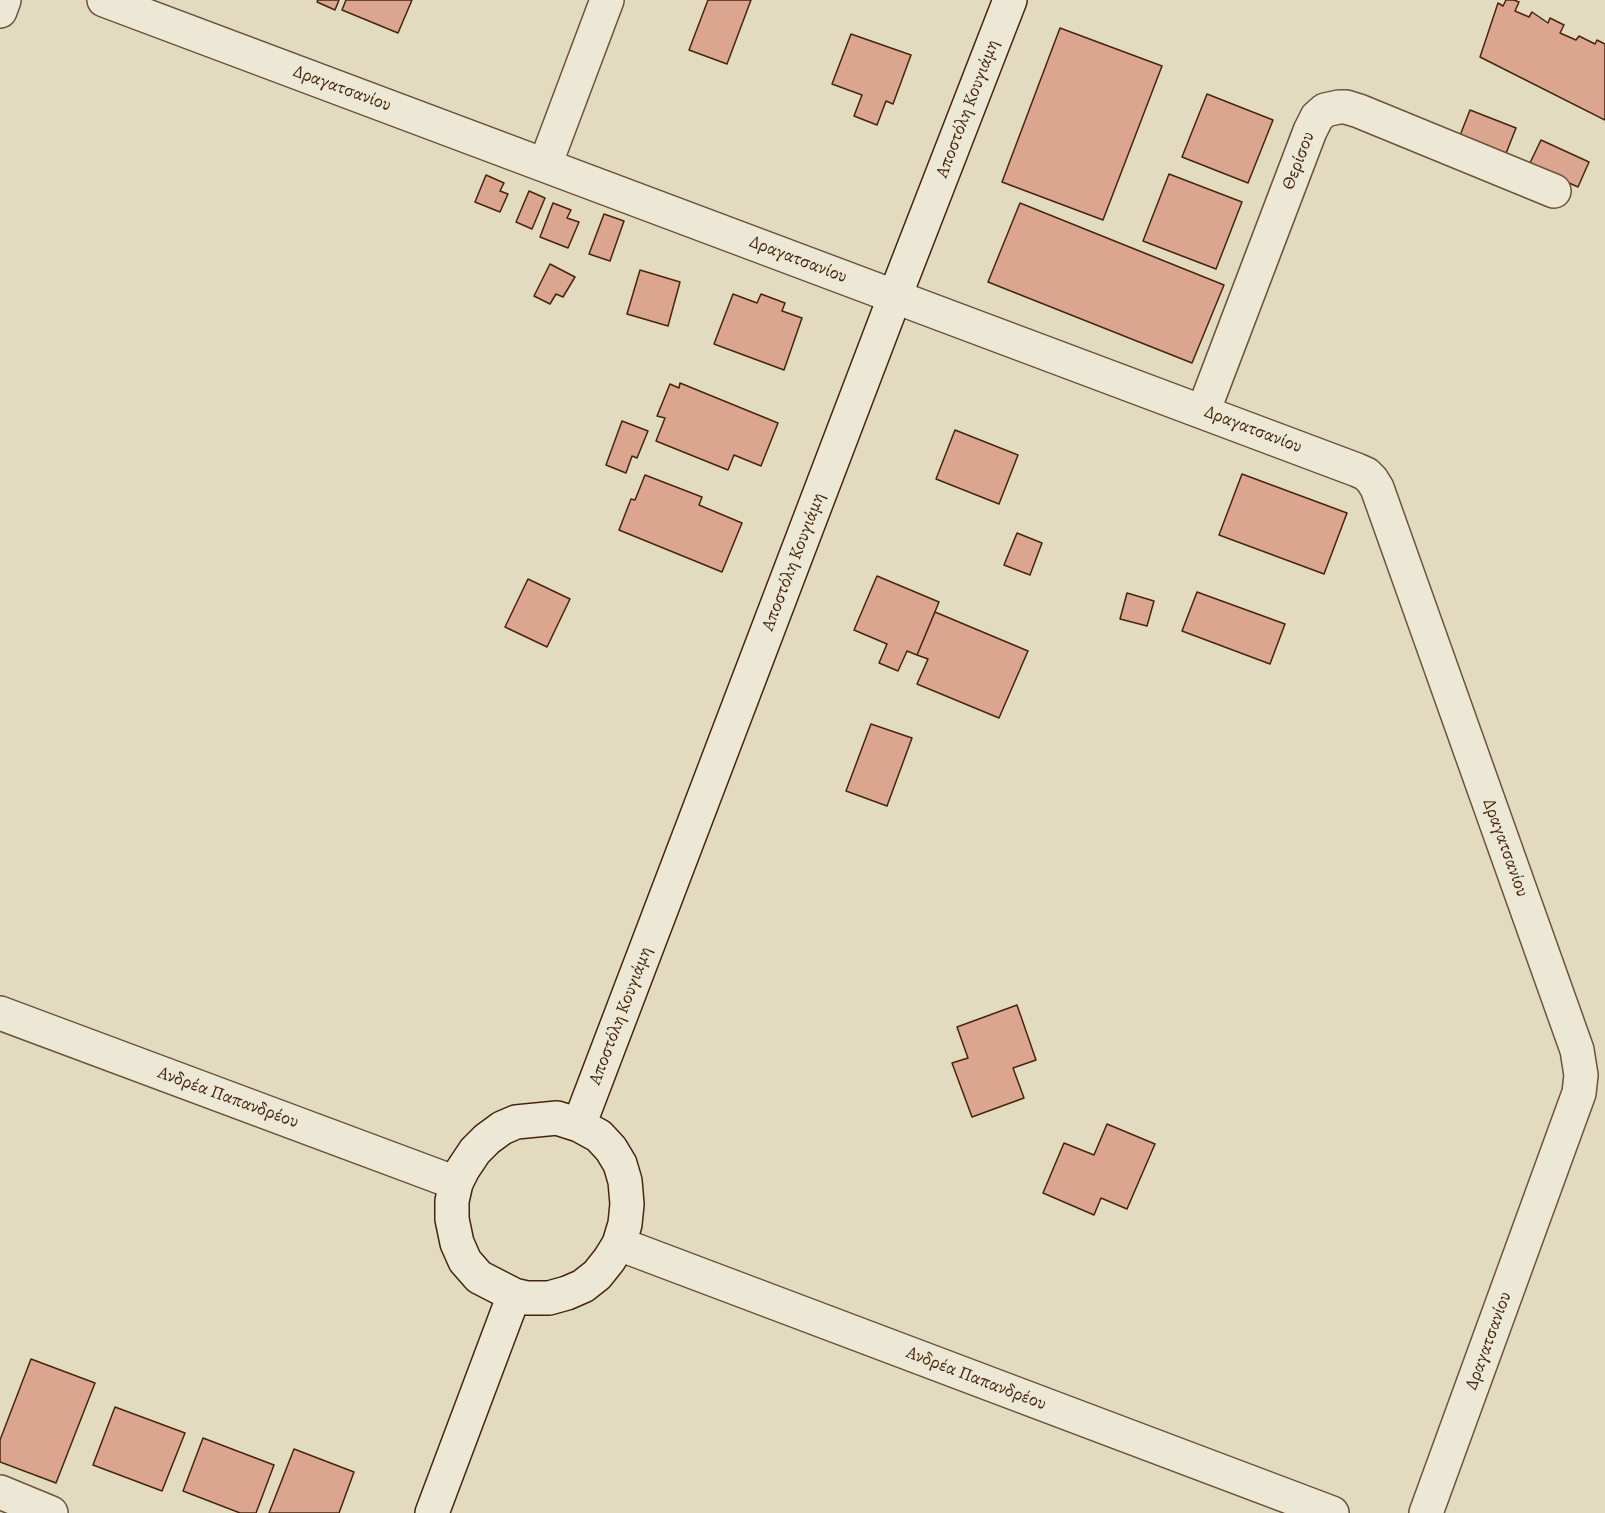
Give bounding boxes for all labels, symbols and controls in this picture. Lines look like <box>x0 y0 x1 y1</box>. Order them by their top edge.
street label: Αποστόλη Κουγιάμη <box>932 37 1004 181</box>
street label: Δραγατσανίου <box>290 61 394 117</box>
street label: Θερίσου <box>1278 129 1320 193</box>
street label: Δραγατσανίου <box>746 231 850 289</box>
street label: Δραγατσανίου <box>1201 401 1305 459</box>
street label: Αποστόλη Κουγιάμη <box>758 490 830 634</box>
street label: Δραγατσανίου <box>1477 796 1533 900</box>
street label: Αποστόλη Κουγιάμη <box>585 944 657 1088</box>
street label: Ανδρέα Παπανδρέου <box>155 1062 301 1134</box>
street label: Δραγατσανίου <box>1461 1289 1517 1393</box>
street label: Ανδρέα Παπανδρέου <box>903 1342 1049 1416</box>

